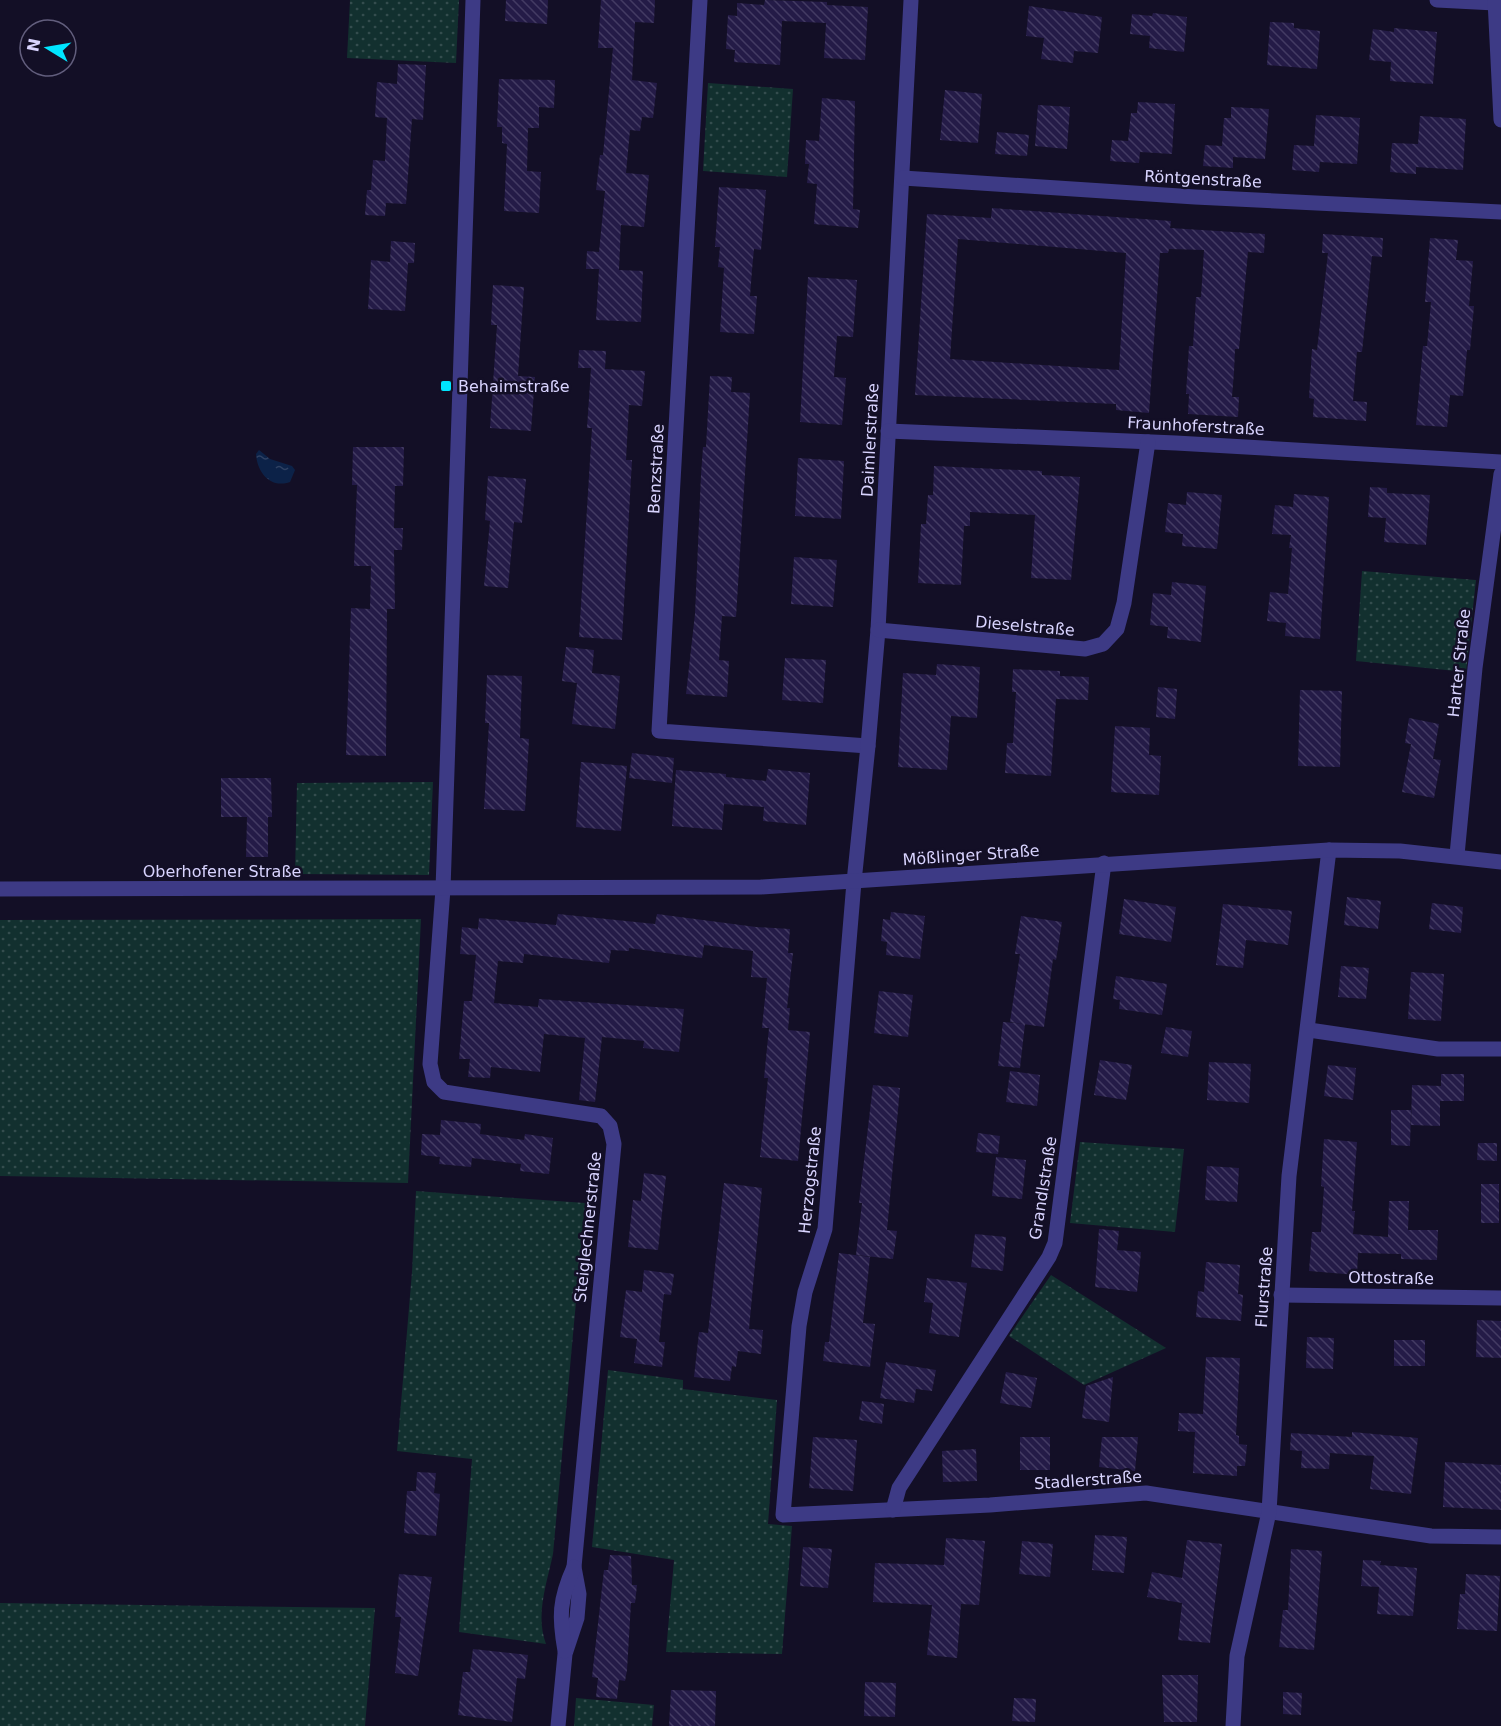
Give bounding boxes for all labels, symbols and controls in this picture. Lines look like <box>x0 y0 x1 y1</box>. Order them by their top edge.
north arrow <box>18 18 78 78</box>
text: N <box>23 37 44 54</box>
street label: Röntgenstraße <box>1144 166 1262 192</box>
place label: Behaimstraße <box>458 377 570 396</box>
marker: Behaimstraße <box>439 379 453 393</box>
street label: Daimlerstraße <box>858 383 882 497</box>
street label: Fraunhoferstraße <box>1127 413 1265 439</box>
street label: Benzstraße <box>644 423 668 515</box>
street label: Harter Straße <box>1444 608 1474 718</box>
street label: Dieselstraße <box>974 612 1076 640</box>
street label: Mößlinger Straße <box>902 841 1040 869</box>
street label: Oberhofener Straße <box>143 862 301 881</box>
street label: Herzogstraße <box>795 1125 825 1235</box>
street label: Grandlstraße <box>1025 1135 1061 1241</box>
street label: Steiglechnerstraße <box>571 1151 605 1303</box>
street label: Flurstraße <box>1252 1246 1276 1328</box>
street label: Ottostraße <box>1348 1268 1434 1288</box>
street label: Stadlerstraße <box>1033 1467 1143 1493</box>

